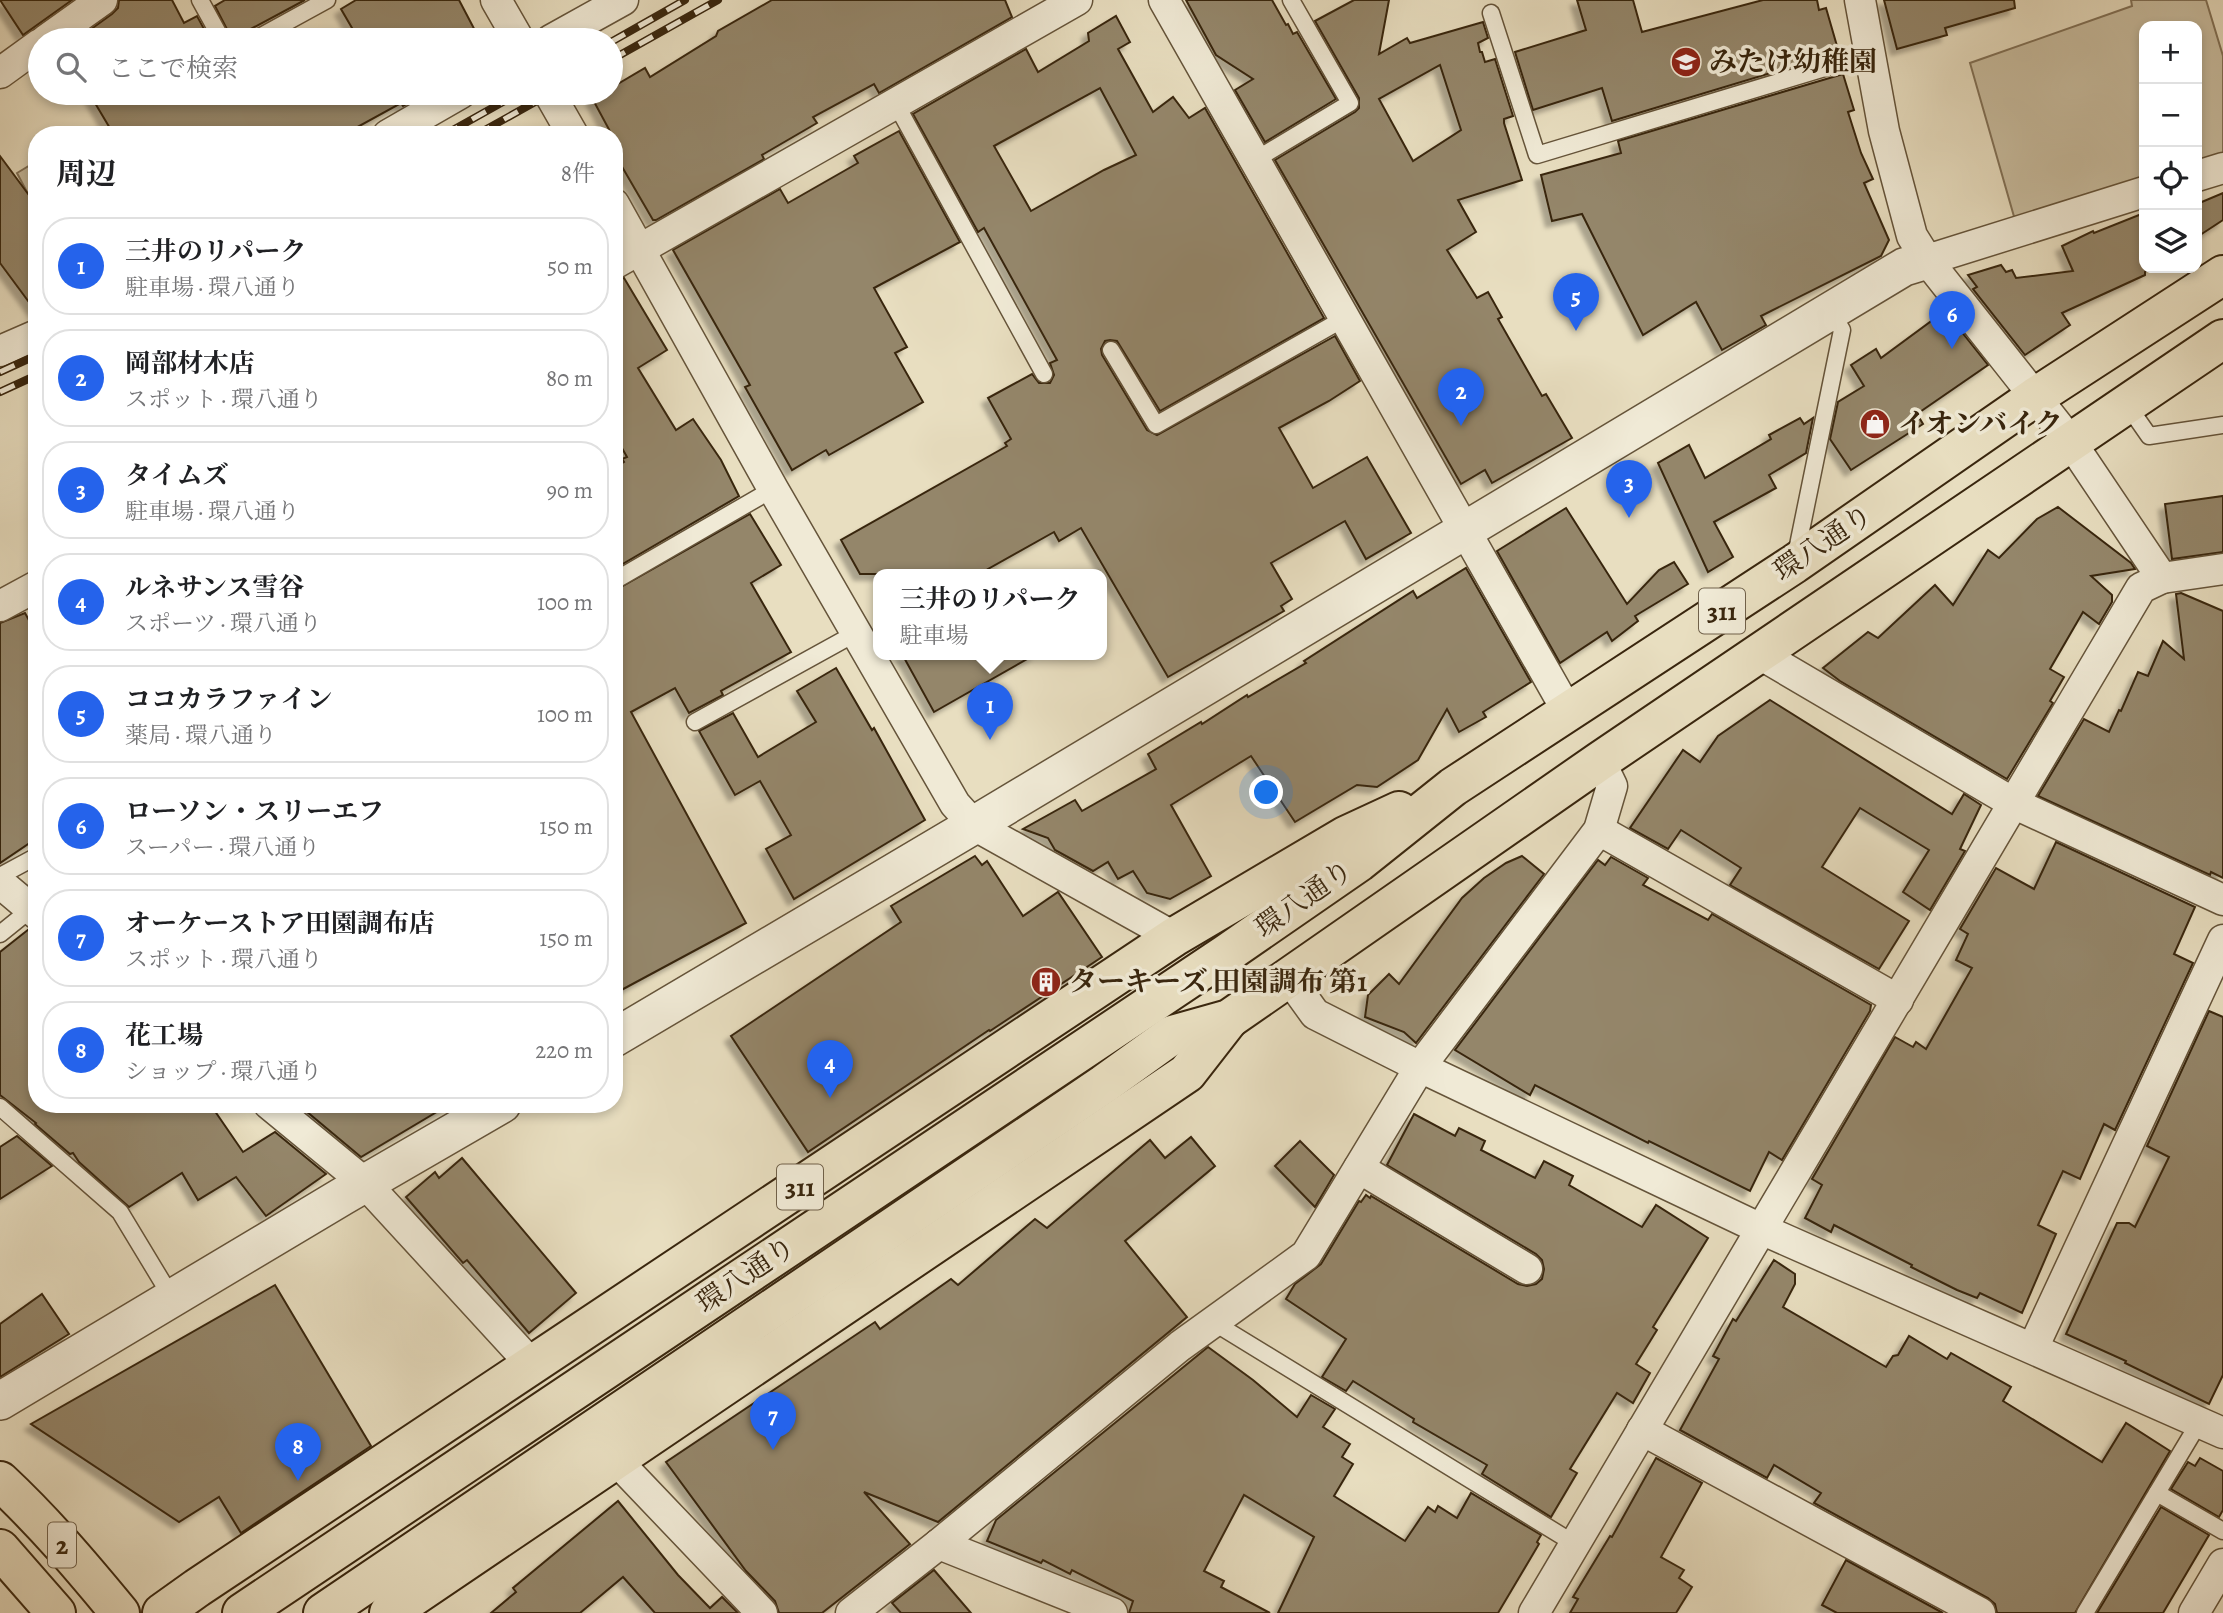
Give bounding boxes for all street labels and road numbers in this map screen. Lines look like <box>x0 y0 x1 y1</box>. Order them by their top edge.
street label: 環八通り <box>1766 496 1880 590</box>
road number: 311 <box>1699 589 1745 634</box>
street label: 環八通り <box>1247 851 1361 947</box>
road number: 311 <box>777 1164 823 1210</box>
street label: 環八通り <box>689 1228 803 1322</box>
road number: 2 <box>48 1522 76 1568</box>

